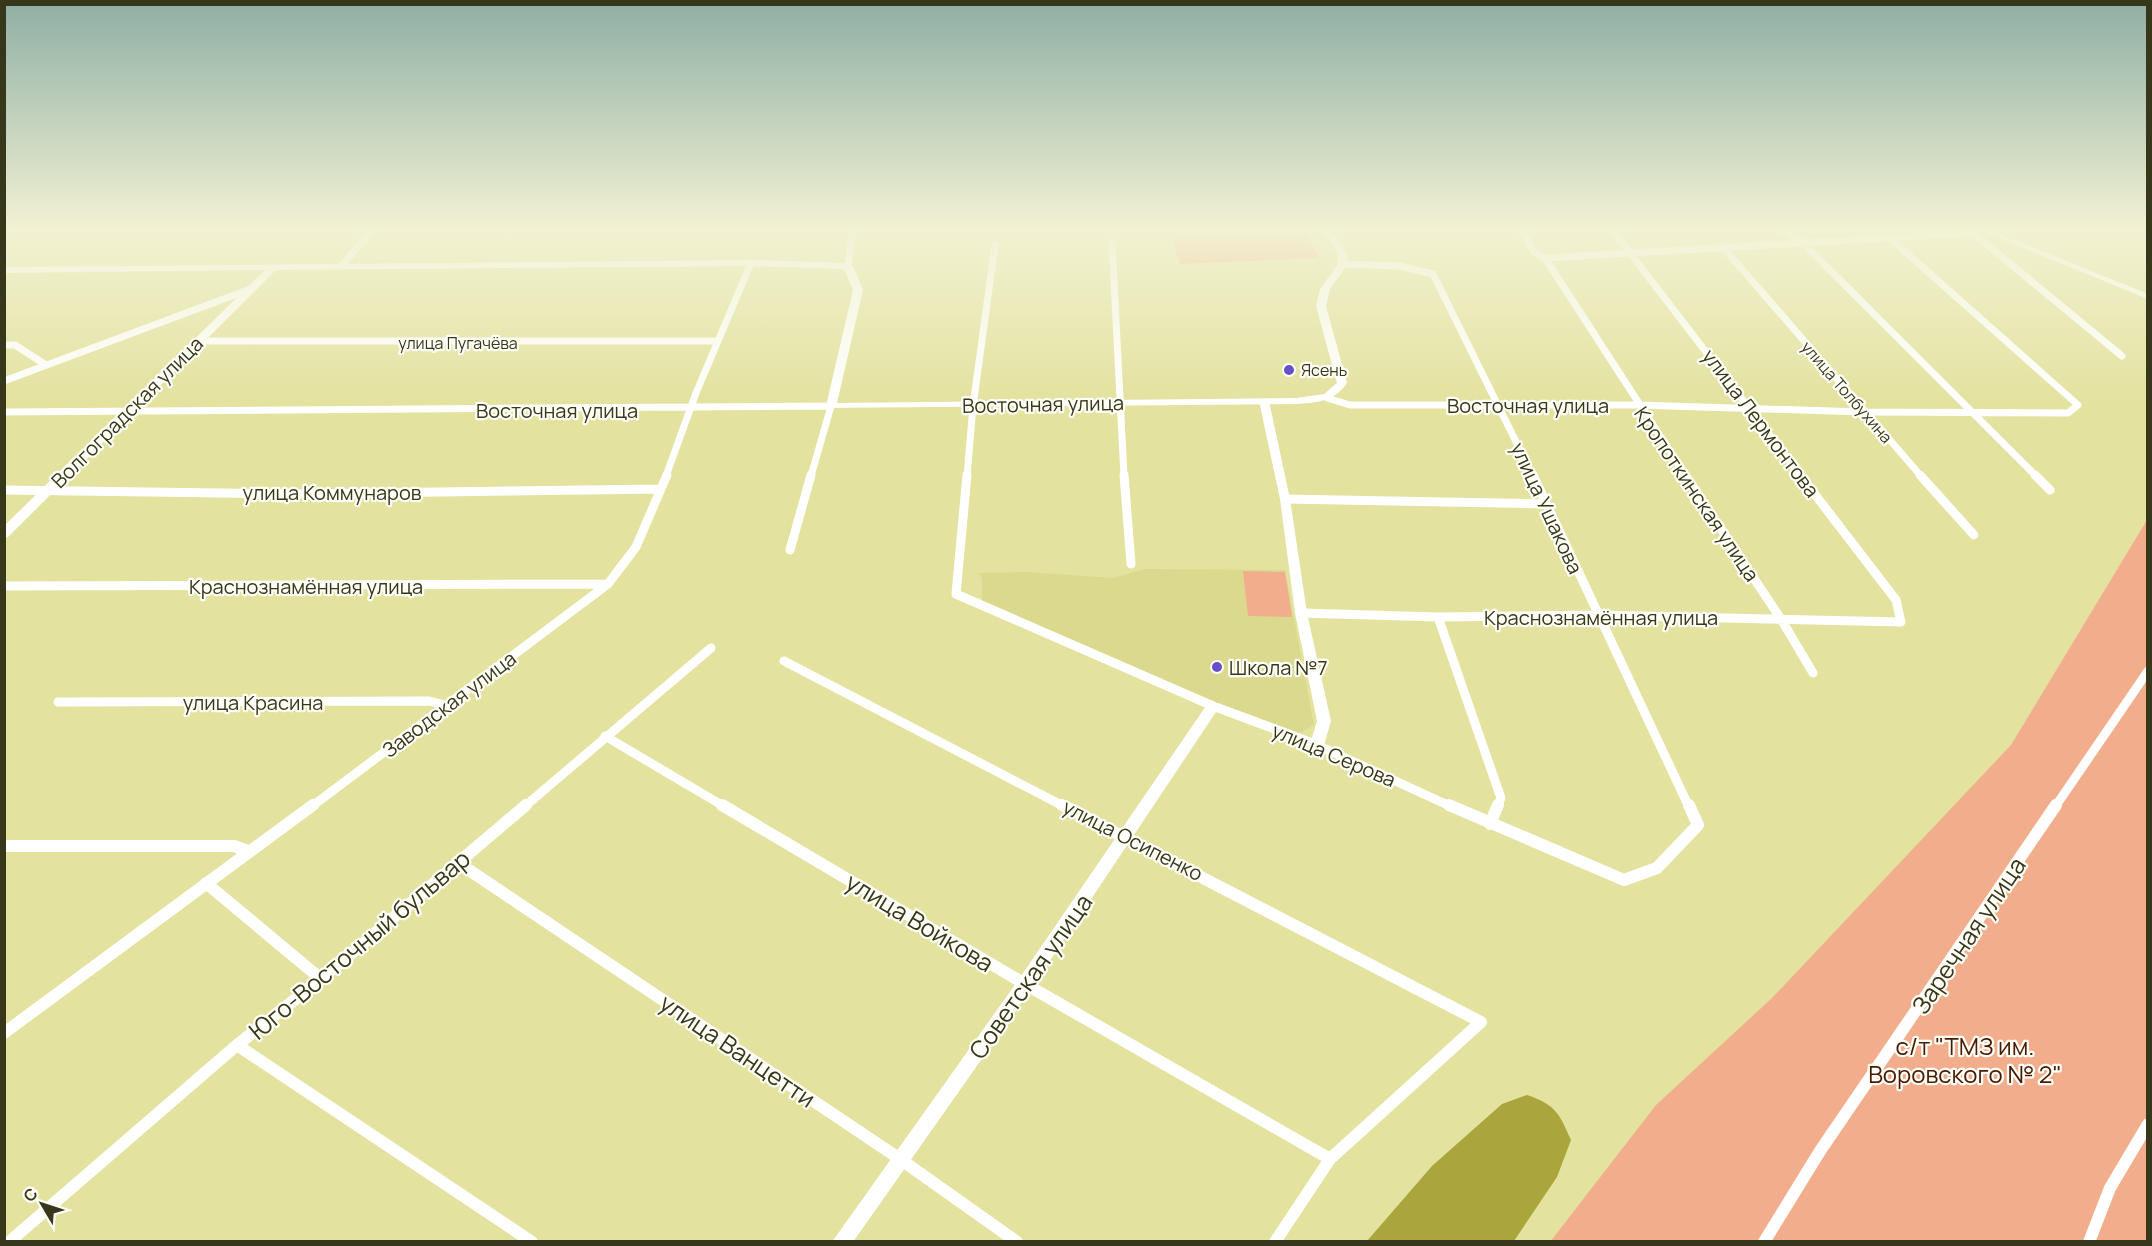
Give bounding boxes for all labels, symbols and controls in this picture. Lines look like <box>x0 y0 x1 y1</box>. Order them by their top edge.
street label: Волгоградская улица <box>45 330 209 494</box>
street label: улица Пугачёва <box>398 332 518 354</box>
street label: улица Толбухина <box>1796 336 1898 448</box>
street label: улица Лермонтова <box>1696 343 1826 503</box>
place label: Ясень <box>1301 359 1347 381</box>
marker: Ясень <box>1282 363 1296 377</box>
street label: Восточная улица <box>962 389 1124 419</box>
street label: Восточная улица <box>1447 392 1609 419</box>
street label: Восточная улица <box>476 397 638 424</box>
street label: Кропоткинская улица <box>1628 401 1766 587</box>
street label: улица Ушакова <box>1505 438 1589 578</box>
street label: улица Коммунаров <box>243 479 422 506</box>
street label: Краснознамённая улица <box>189 573 423 600</box>
street label: Краснознамённая улица <box>1484 604 1718 631</box>
street label: Заводская улица <box>377 645 521 763</box>
place label: Школа №7 <box>1229 654 1327 681</box>
marker: Школа №7 <box>1210 660 1224 674</box>
street label: улица Красина <box>183 689 323 716</box>
street label: улица Серова <box>1268 717 1400 793</box>
street label: улица Осипенко <box>1058 793 1208 887</box>
street label: Юго-Восточный бульвар <box>241 842 477 1046</box>
street label: Заречная улица <box>1903 850 2033 1020</box>
street label: улица Войкова <box>840 865 1000 979</box>
street label: Советская улица <box>961 887 1099 1065</box>
street label: улица Ванцетти <box>654 986 822 1114</box>
park label: с/т "ТМЗ им. Воровского № 2" <box>1868 1029 2062 1090</box>
north arrow <box>12 1174 72 1234</box>
text: С <box>18 1183 43 1206</box>

